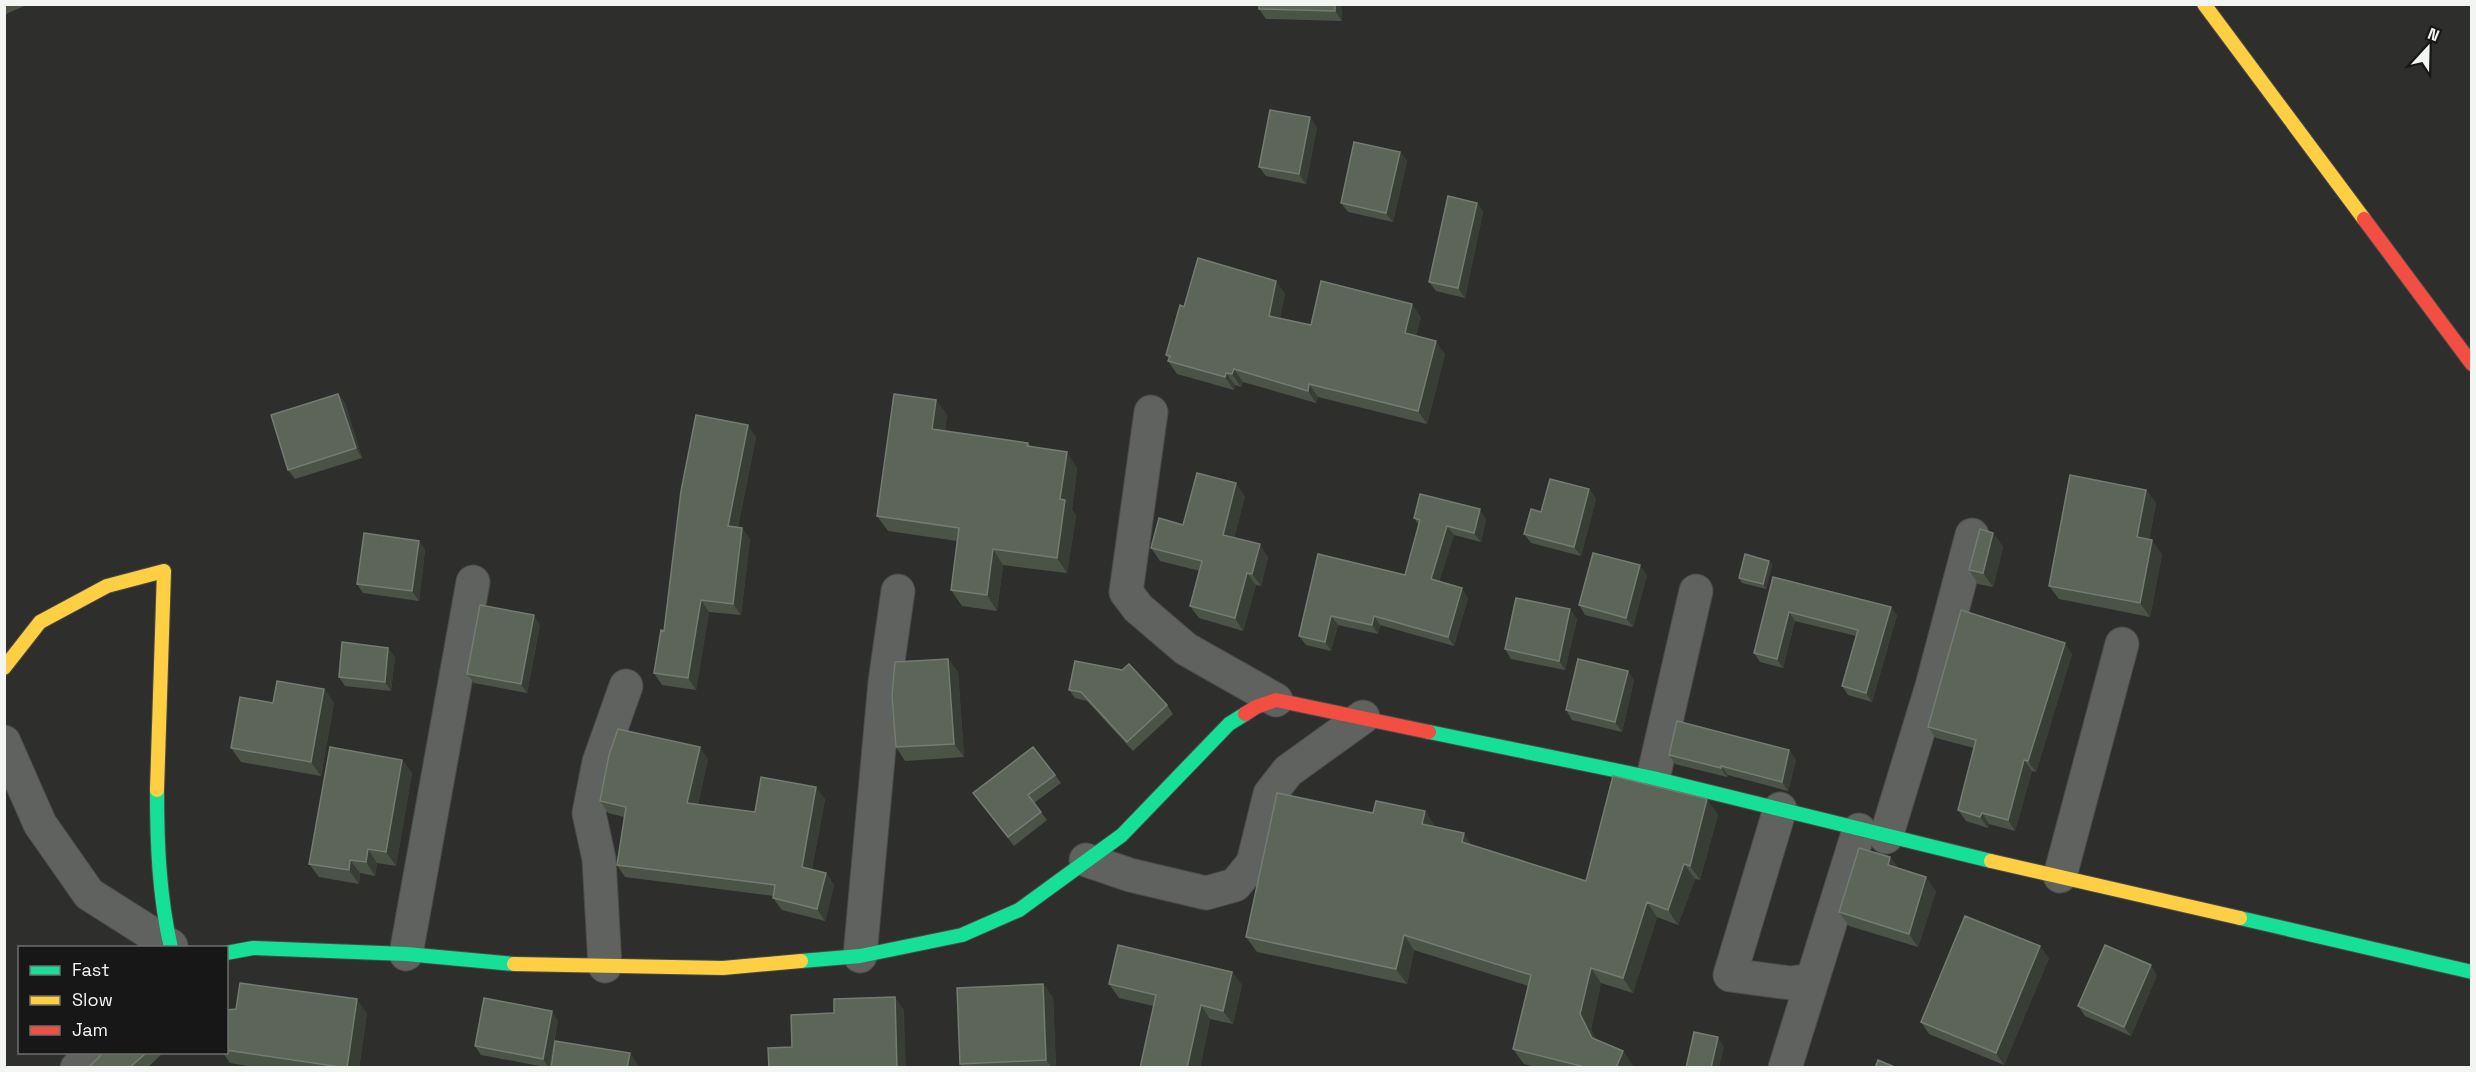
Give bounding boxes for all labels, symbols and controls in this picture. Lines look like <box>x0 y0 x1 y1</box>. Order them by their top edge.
north arrow <box>2398 18 2458 78</box>
text: N <box>2425 23 2442 46</box>
legend <box>18 946 228 1054</box>
text: Fast <box>72 958 109 981</box>
text: Slow <box>72 988 113 1011</box>
text: Jam <box>72 1018 108 1041</box>

